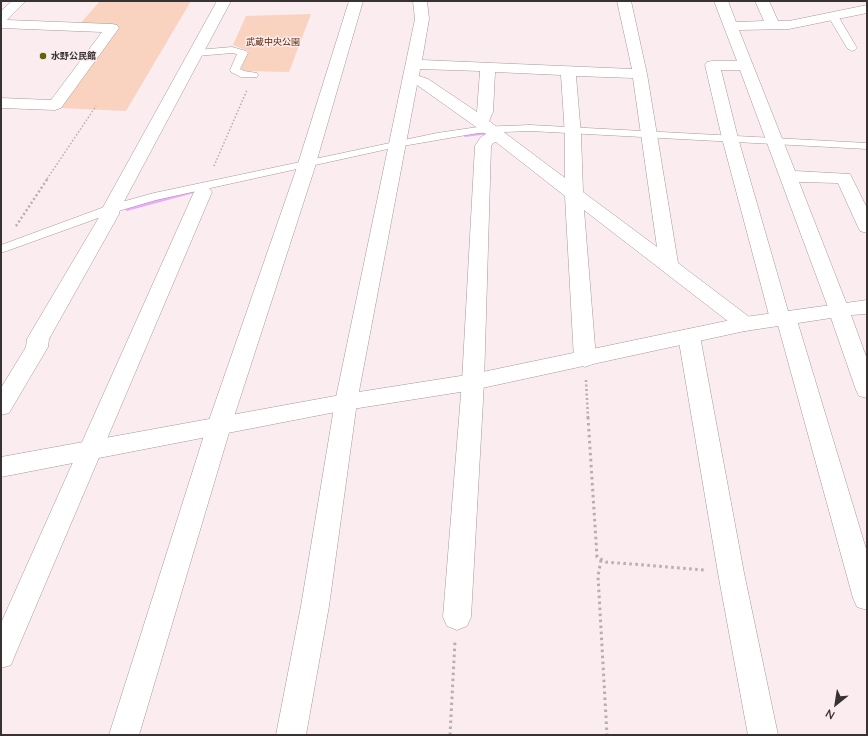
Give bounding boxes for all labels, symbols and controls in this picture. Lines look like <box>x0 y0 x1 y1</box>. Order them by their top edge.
park label: 武蔵中央公園 <box>246 37 300 47</box>
marker: 水野公民館 <box>38 51 48 61</box>
place label: 水野公民館 <box>51 51 96 61</box>
north arrow <box>816 684 856 724</box>
text: N <box>823 707 837 723</box>

